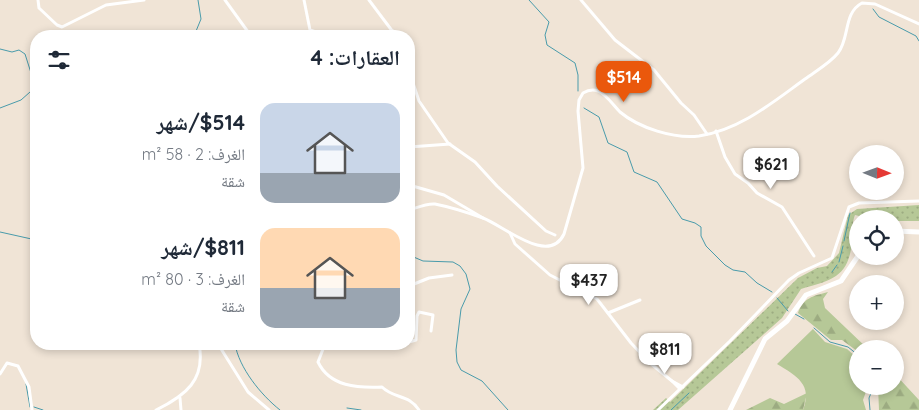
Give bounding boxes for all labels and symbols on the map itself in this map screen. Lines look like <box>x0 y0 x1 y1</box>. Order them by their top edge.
pin: $514 <box>594 61 654 103</box>
north arrow <box>849 145 904 200</box>
pin: $621 <box>741 148 801 190</box>
pin: $437 <box>559 264 619 306</box>
pin: $811 <box>635 332 695 375</box>

